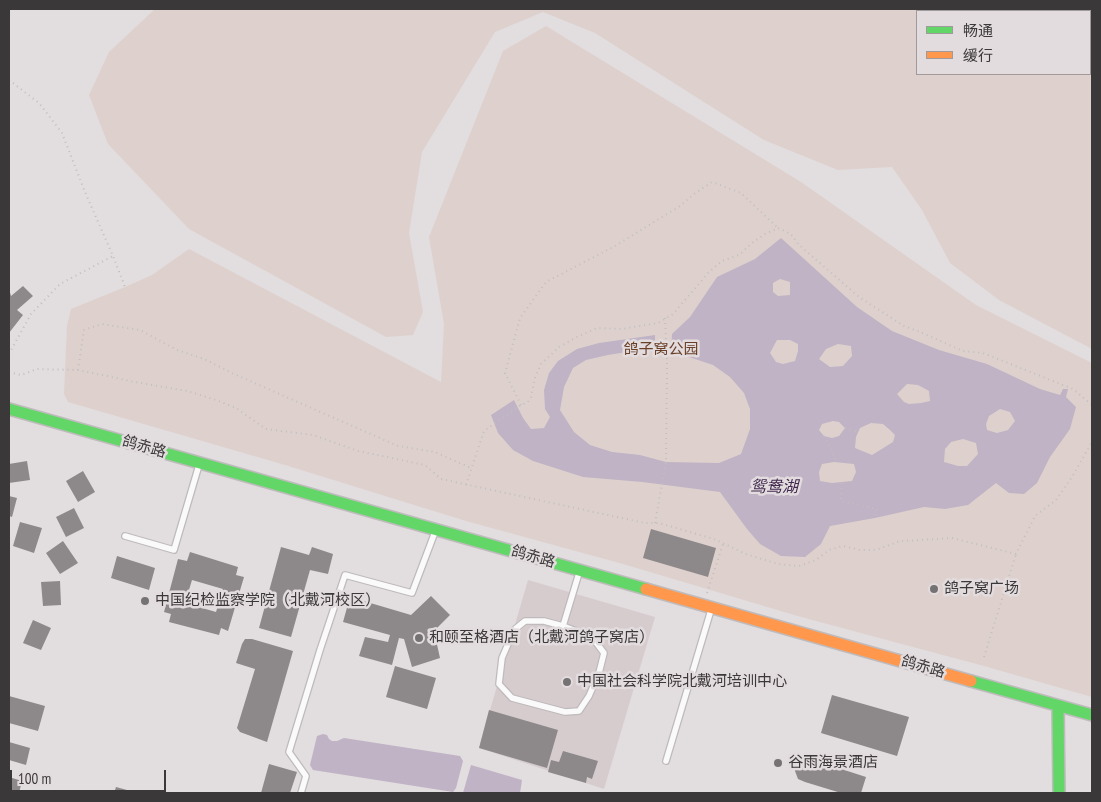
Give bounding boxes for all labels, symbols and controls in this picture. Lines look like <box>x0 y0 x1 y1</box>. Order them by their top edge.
legend <box>916 10 1091 75</box>
text: 畅通 <box>963 21 993 40</box>
text: 缓行 <box>963 46 993 65</box>
park label: 鸽子窝公园 <box>624 341 698 359</box>
street label: 鸽赤路 <box>120 432 168 462</box>
water label: 鸳鸯湖 <box>750 477 798 497</box>
street label: 鸽赤路 <box>509 542 557 572</box>
place label: 鸽子窝广场 <box>944 580 1019 598</box>
marker: 鸽子窝广场 <box>928 583 940 595</box>
place label: 中国纪检监察学院（北戴河校区） <box>155 592 380 610</box>
marker: 中国纪检监察学院（北戴河校区） <box>139 595 151 607</box>
place label: 和颐至格酒店（北戴河鸽子窝店） <box>429 629 654 647</box>
marker: 和颐至格酒店（北戴河鸽子窝店） <box>413 632 425 644</box>
street label: 鸽赤路 <box>899 652 947 682</box>
place label: 中国社会科学院北戴河培训中心 <box>577 673 787 691</box>
marker: 中国社会科学院北戴河培训中心 <box>561 676 573 688</box>
place label: 谷雨海景酒店 <box>788 754 878 772</box>
marker: 谷雨海景酒店 <box>772 757 784 769</box>
scale bar <box>12 760 169 792</box>
text: 100 m <box>18 769 51 788</box>

